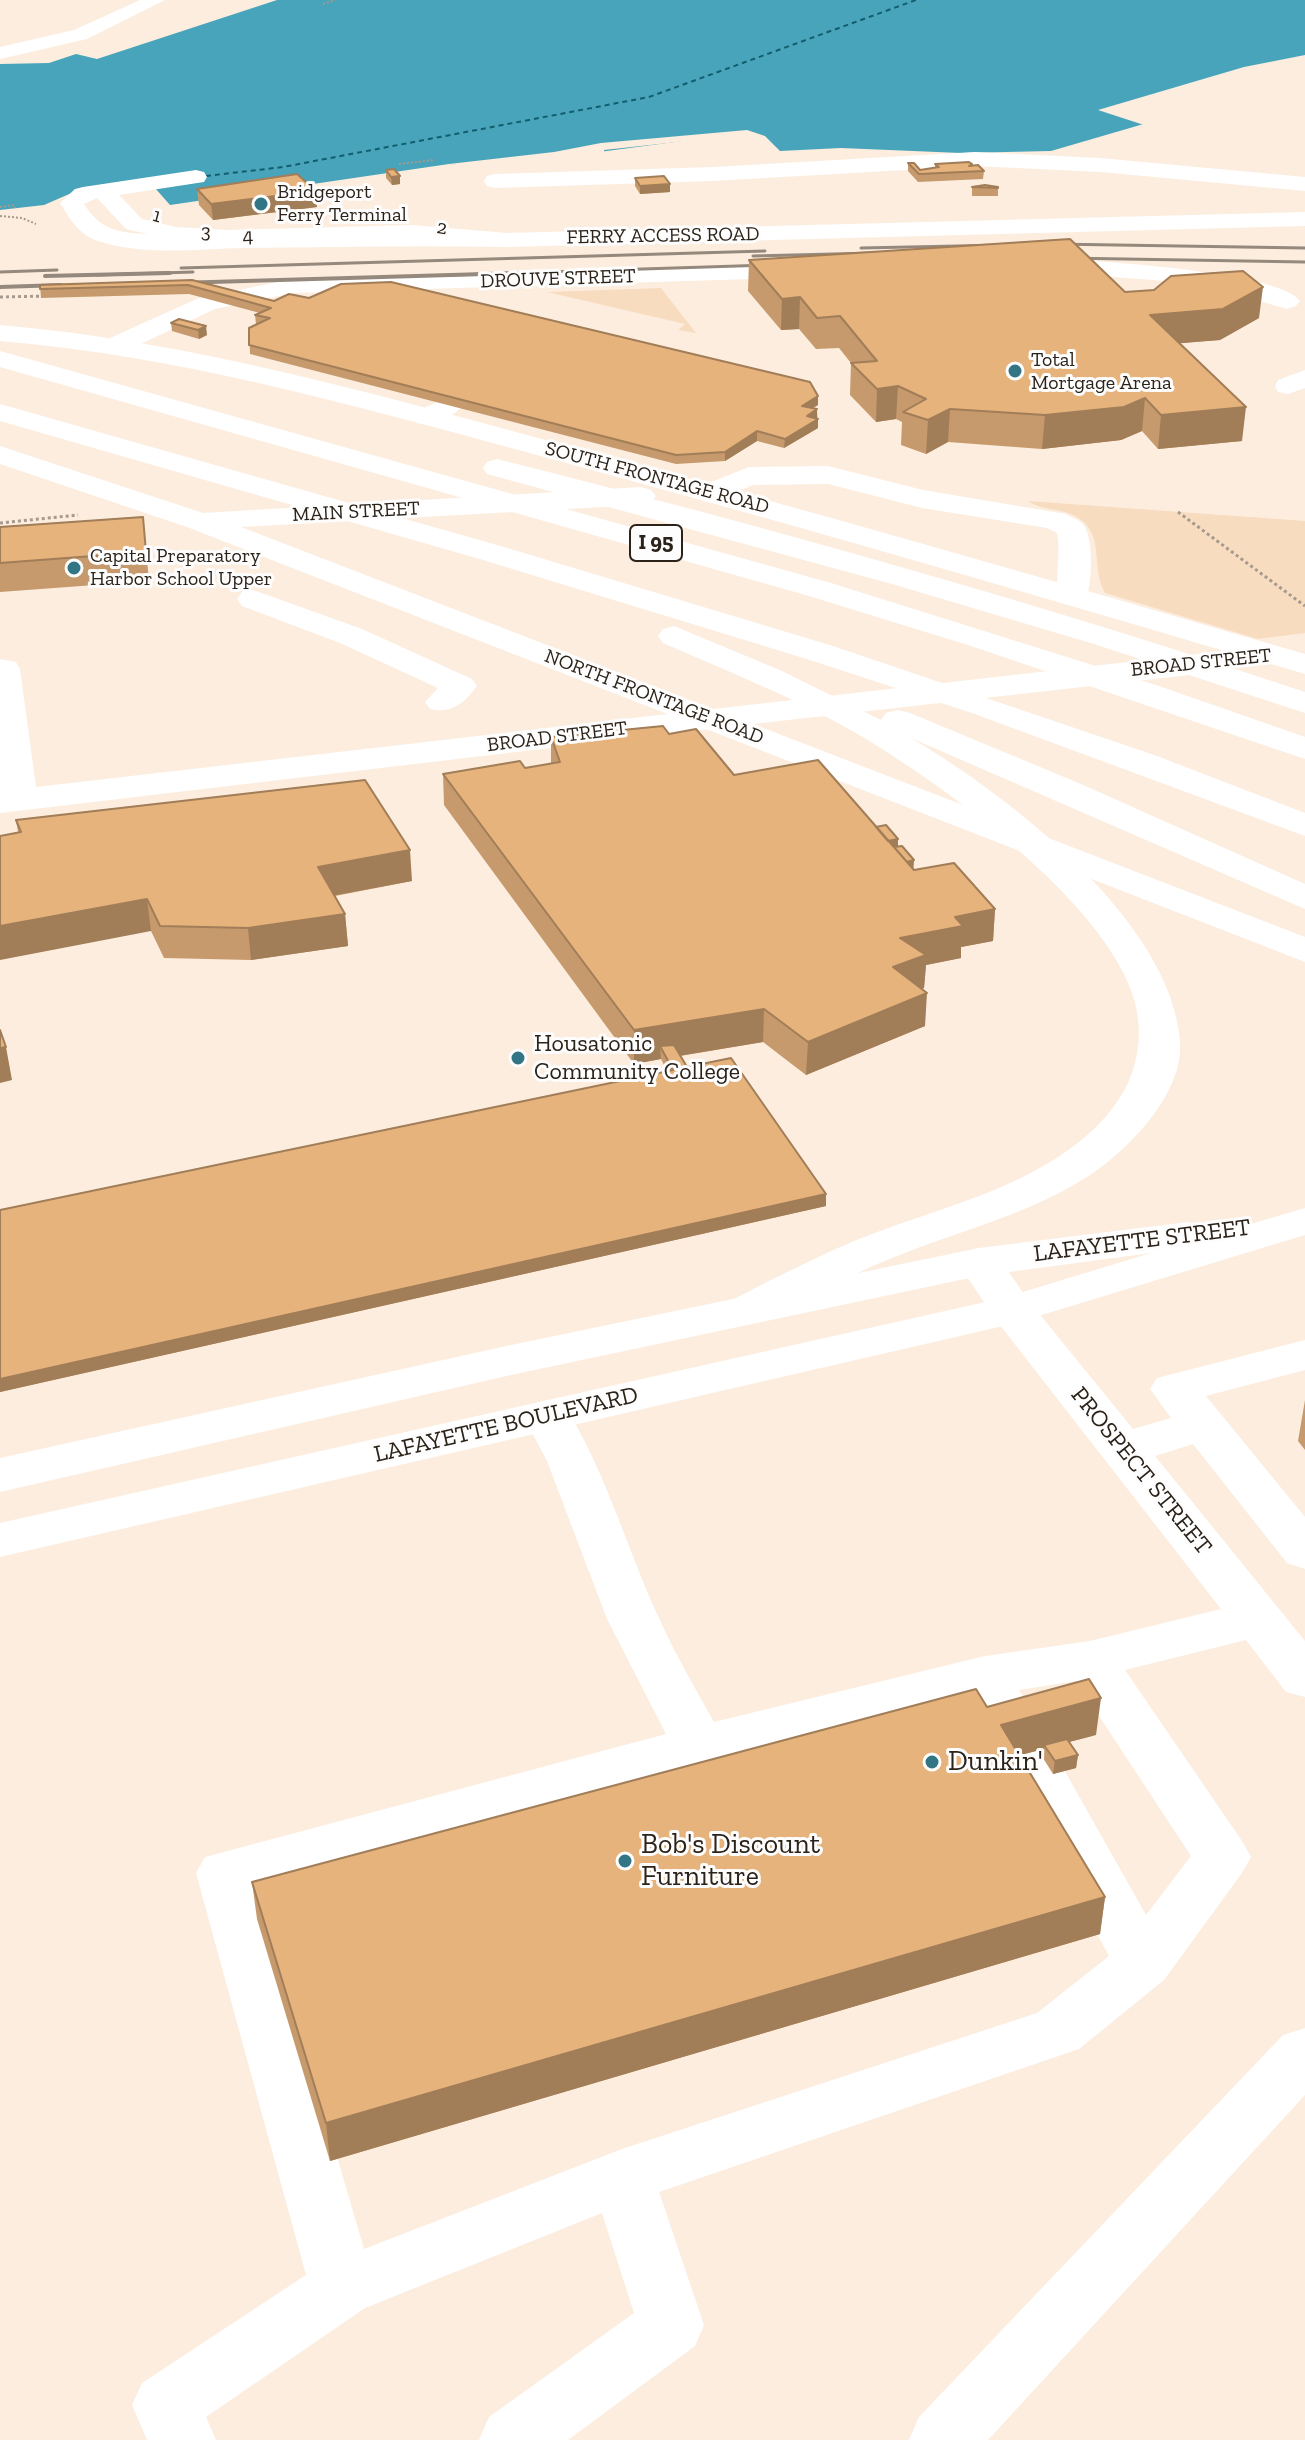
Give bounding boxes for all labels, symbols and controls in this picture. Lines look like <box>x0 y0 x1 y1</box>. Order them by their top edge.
place label: Bridgeport Ferry Terminal <box>277 180 407 227</box>
marker: Bridgeport Ferry Terminal <box>252 195 270 213</box>
street label: 1 <box>150 203 164 229</box>
street label: 2 <box>435 215 449 241</box>
street label: 3 <box>200 220 212 244</box>
street label: FERRY ACCESS ROAD <box>566 222 760 250</box>
street label: 4 <box>242 224 254 248</box>
street label: DROUVE STREET <box>480 264 636 294</box>
place label: Total Mortgage Arena <box>1031 348 1172 395</box>
marker: Total Mortgage Arena <box>1006 362 1024 380</box>
street label: SOUTH FRONTAGE ROAD <box>542 437 772 519</box>
street label: MAIN STREET <box>292 497 420 527</box>
road number: I 95 <box>630 525 682 561</box>
place label: Capital Preparatory Harbor School Upper <box>90 544 272 591</box>
marker: Capital Preparatory Harbor School Upper <box>65 559 83 577</box>
street label: NORTH FRONTAGE ROAD <box>541 644 767 750</box>
street label: BROAD STREET <box>1130 644 1272 682</box>
street label: BROAD STREET <box>485 716 629 758</box>
place label: Housatonic Community College <box>534 1030 740 1086</box>
marker: Housatonic Community College <box>509 1049 527 1067</box>
street label: LAFAYETTE STREET <box>1032 1213 1252 1269</box>
street label: LAFAYETTE BOULEVARD <box>371 1381 641 1469</box>
street label: PROSPECT STREET <box>1064 1381 1218 1561</box>
place label: Dunkin' <box>948 1745 1043 1779</box>
marker: Dunkin' <box>923 1753 941 1771</box>
place label: Bob's Discount Furniture <box>641 1828 820 1894</box>
marker: Bob's Discount Furniture <box>616 1852 634 1870</box>

